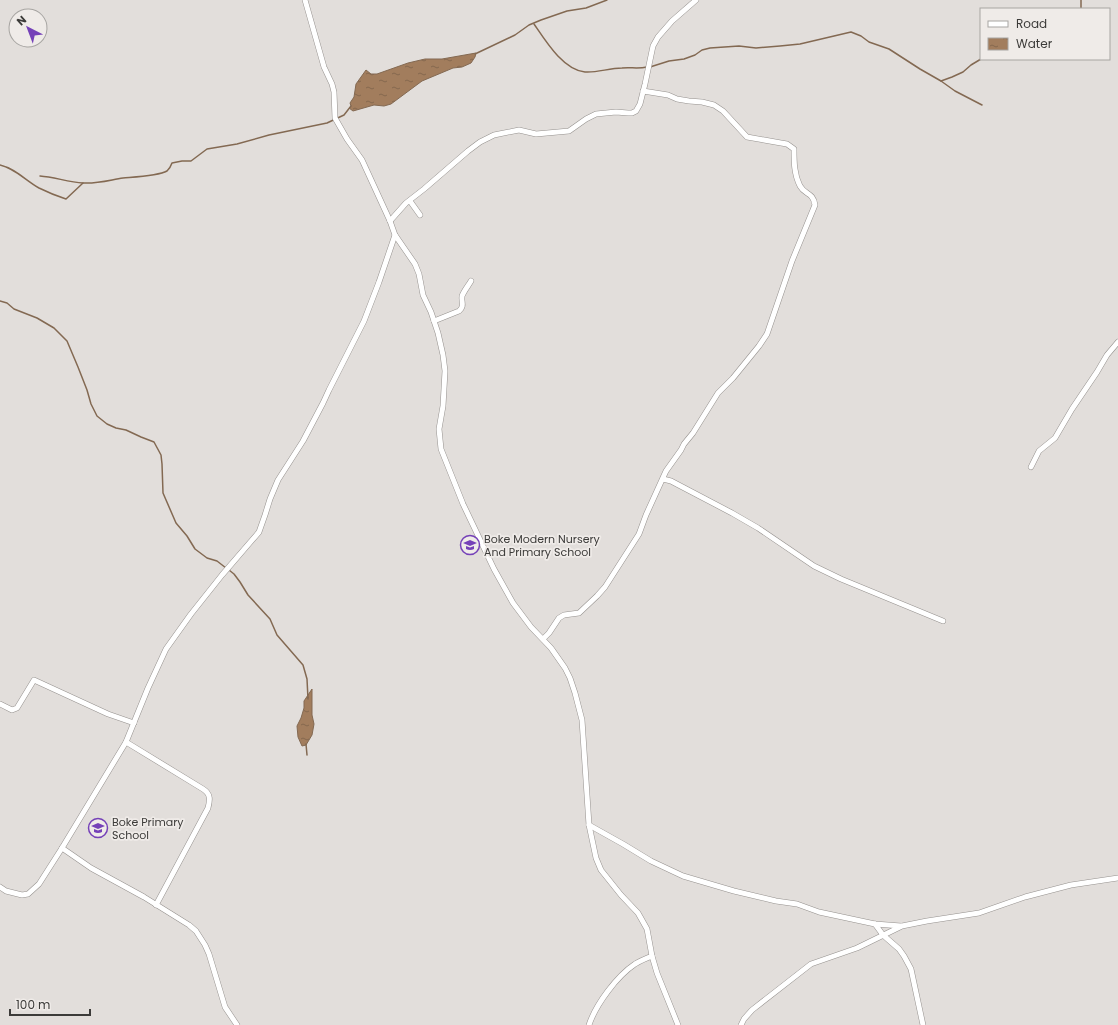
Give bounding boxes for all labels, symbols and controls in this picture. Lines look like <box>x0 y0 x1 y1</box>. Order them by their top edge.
north arrow <box>8 8 48 48</box>
legend <box>980 8 1110 60</box>
text: N <box>13 12 30 29</box>
text: Road <box>1016 15 1047 32</box>
text: Water <box>1016 35 1053 52</box>
place label: Boke Modern Nursery And Primary School <box>484 531 601 560</box>
school or university icon: Boke Modern Nursery And Primary School <box>459 534 481 556</box>
place label: Boke Primary School <box>112 814 184 843</box>
school or university icon: Boke Primary School <box>87 817 109 839</box>
scale bar <box>10 991 90 1017</box>
text: 100 m <box>16 996 50 1013</box>

